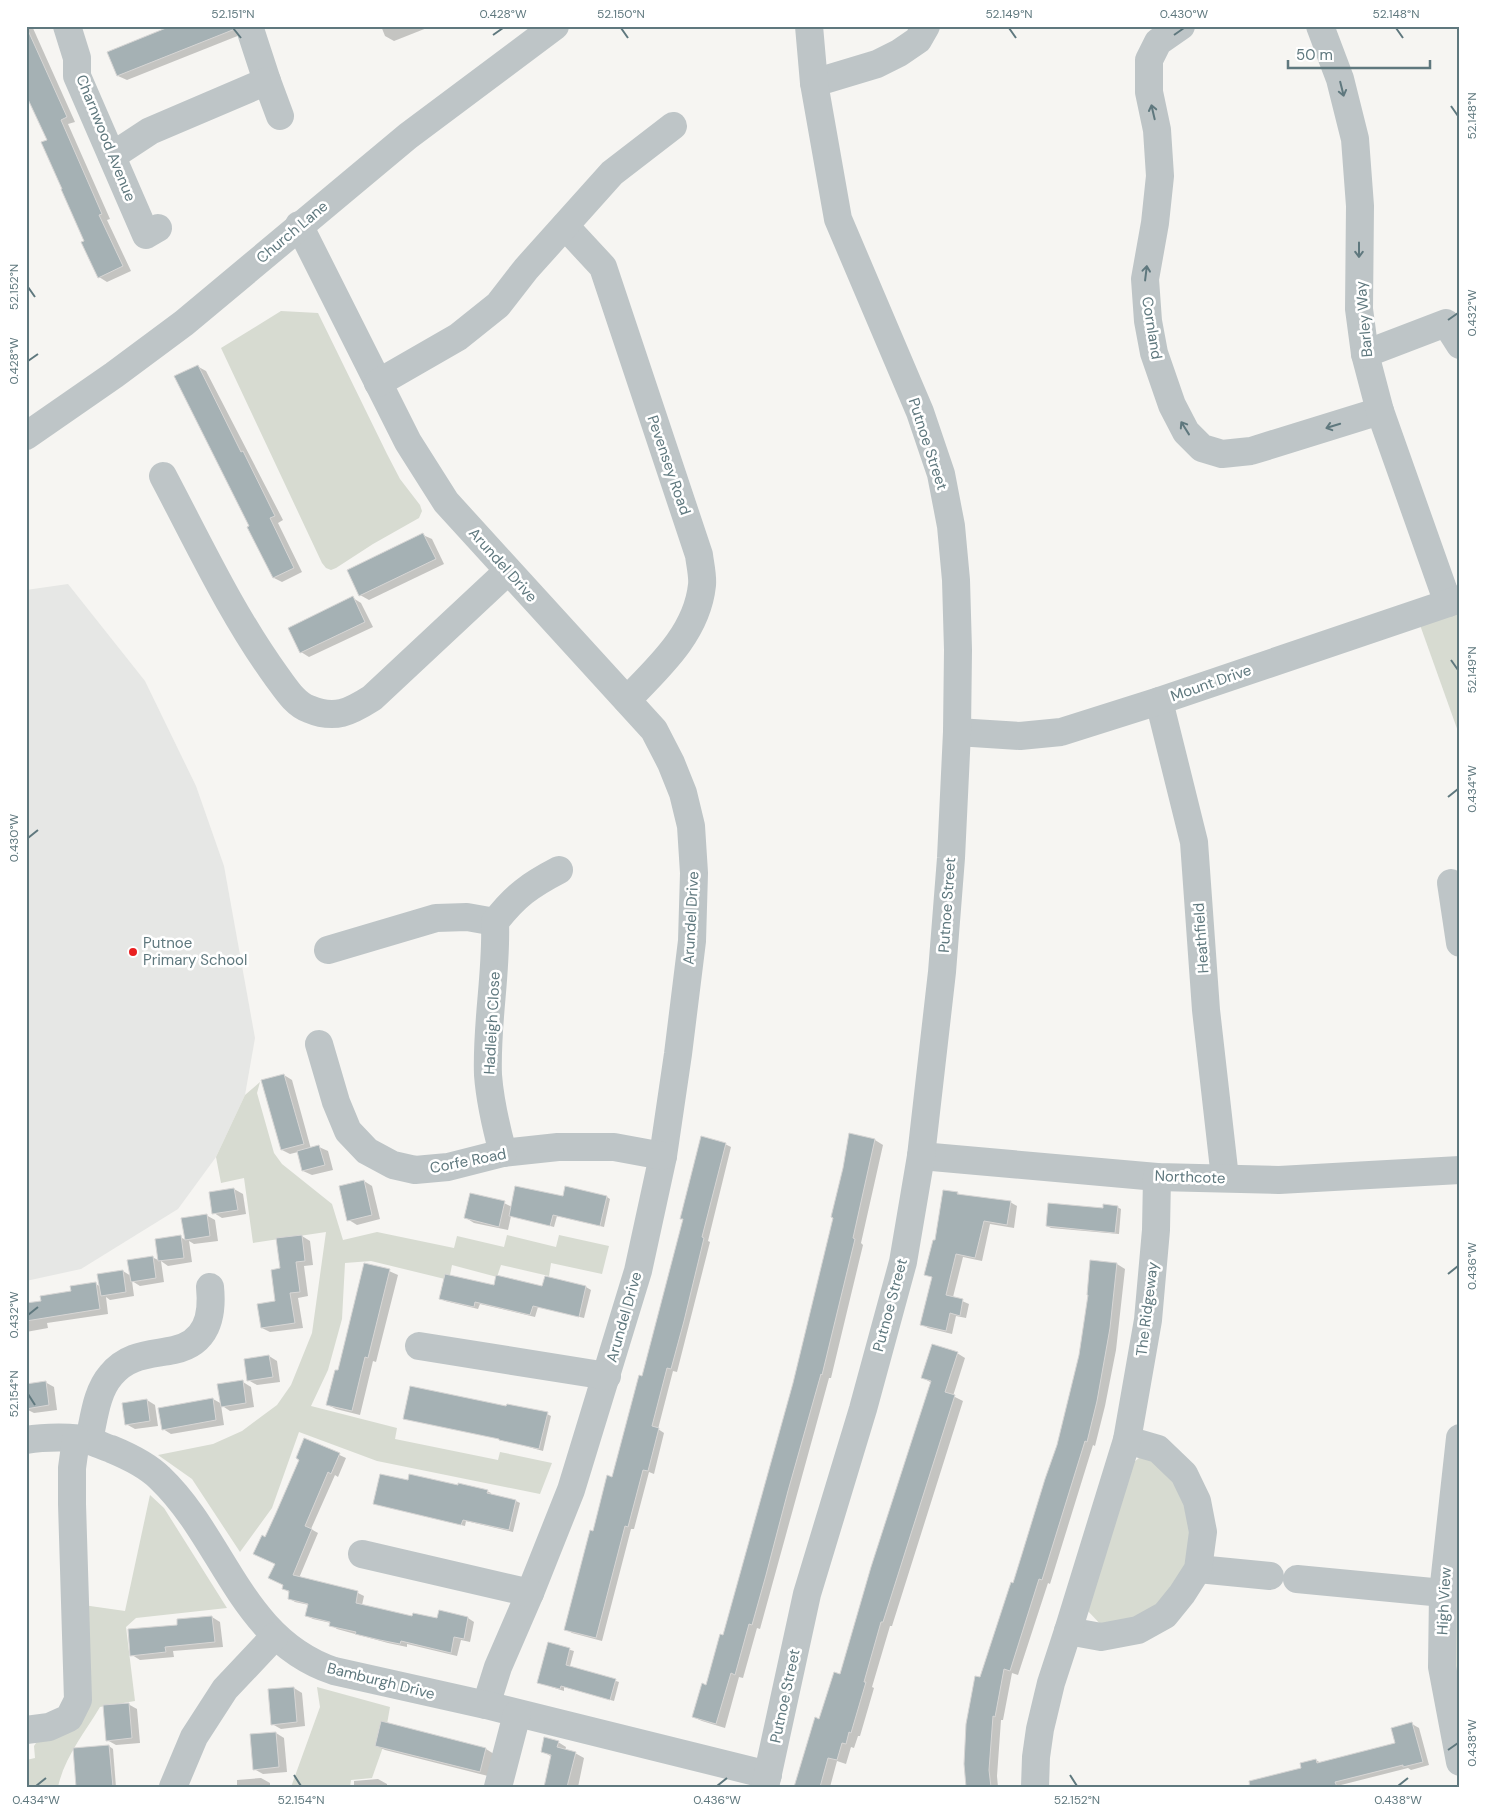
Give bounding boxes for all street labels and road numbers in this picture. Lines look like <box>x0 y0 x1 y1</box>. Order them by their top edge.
street label: Charnwood Avenue <box>71 72 141 204</box>
street label: Church Lane <box>252 196 332 268</box>
street label: Barley Way <box>1351 279 1377 358</box>
street label: Cornland <box>1137 295 1167 361</box>
street label: Putnoe Street <box>904 395 952 493</box>
street label: Pevensey Road <box>643 413 695 517</box>
street label: Arundel Drive <box>464 524 542 606</box>
street label: Mount Drive <box>1168 660 1254 706</box>
street label: Putnoe Street <box>934 856 960 953</box>
street label: Arundel Drive <box>679 871 703 965</box>
street label: Heathfield <box>1189 902 1213 974</box>
street label: Hadleigh Close <box>479 971 505 1075</box>
street label: Corfe Road <box>428 1144 508 1178</box>
street label: Northcote <box>1154 1166 1226 1188</box>
street label: Putnoe Street <box>868 1256 912 1354</box>
street label: The Ridgeway <box>1131 1260 1163 1357</box>
street label: Arundel Drive <box>602 1269 646 1365</box>
street label: High View <box>1432 1566 1456 1636</box>
street label: Putnoe Street <box>765 1647 805 1745</box>
street label: Bamburgh Drive <box>325 1658 437 1704</box>

